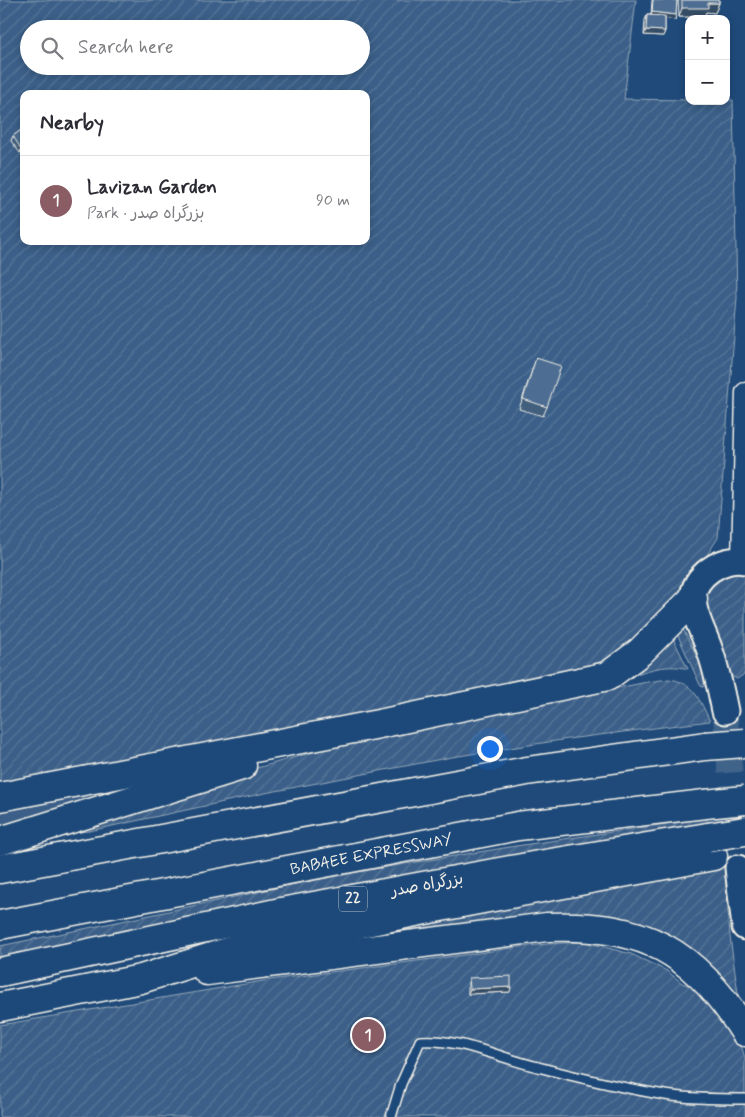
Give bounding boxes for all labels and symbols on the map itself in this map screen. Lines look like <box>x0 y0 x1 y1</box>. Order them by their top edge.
your location <box>477 736 503 762</box>
street label: BABAEE EXPRESSWAY <box>288 828 454 880</box>
street label: بزرگراه صدر <box>387 868 465 902</box>
road number: 22 <box>339 886 367 912</box>
pin: 1 <box>352 1016 384 1054</box>

